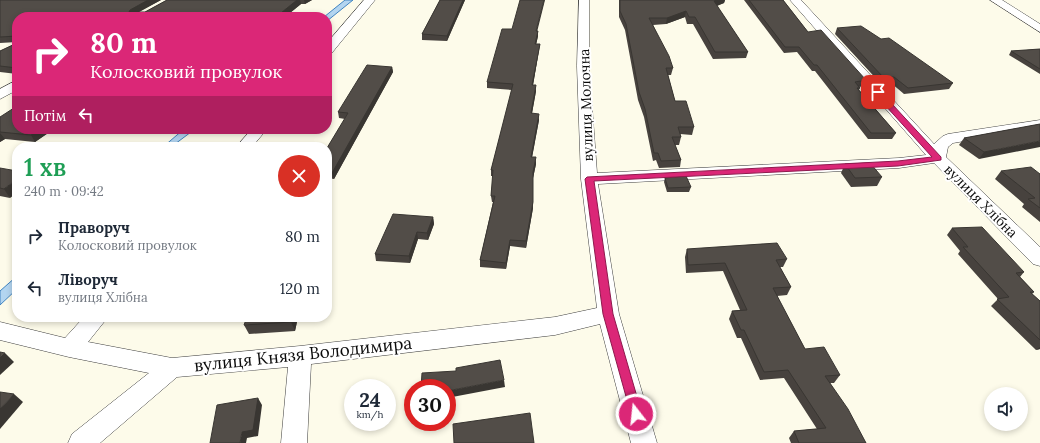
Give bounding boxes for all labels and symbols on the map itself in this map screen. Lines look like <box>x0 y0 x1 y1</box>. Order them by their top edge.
street label: вулиця Молочна <box>575 48 597 162</box>
pin <box>861 75 895 109</box>
street label: вулиця Хлібна <box>941 161 1021 241</box>
street label: вулиця Князя Володимира <box>193 332 413 376</box>
speed limit sign: 30 <box>404 379 456 431</box>
position arrow <box>615 393 657 435</box>

